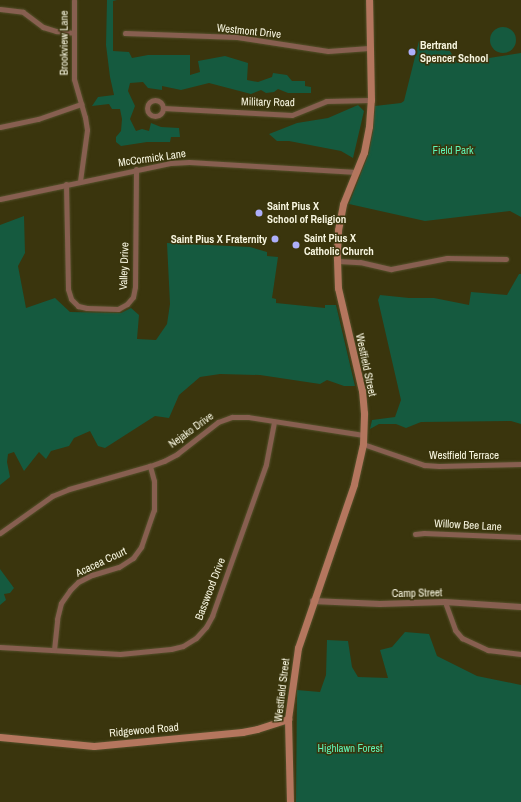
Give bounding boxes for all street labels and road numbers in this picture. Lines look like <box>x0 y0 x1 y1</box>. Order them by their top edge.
street label: Brookview Lane <box>57 11 71 75</box>
street label: Westmont Drive <box>216 21 282 41</box>
street label: Military Road <box>241 95 295 109</box>
street label: McCormick Lane <box>117 147 187 169</box>
street label: Valley Drive <box>117 242 131 290</box>
street label: Westfield Street <box>353 332 379 398</box>
street label: Nejako Drive <box>166 409 216 451</box>
street label: Westfield Terrace <box>429 448 499 462</box>
street label: Willow Bee Lane <box>434 517 502 533</box>
street label: Acacea Court <box>73 544 129 580</box>
street label: Basswood Drive <box>192 556 228 622</box>
street label: Camp Street <box>392 586 442 600</box>
street label: Westfield Street <box>272 657 292 723</box>
street label: Ridgewood Road <box>109 720 179 740</box>

